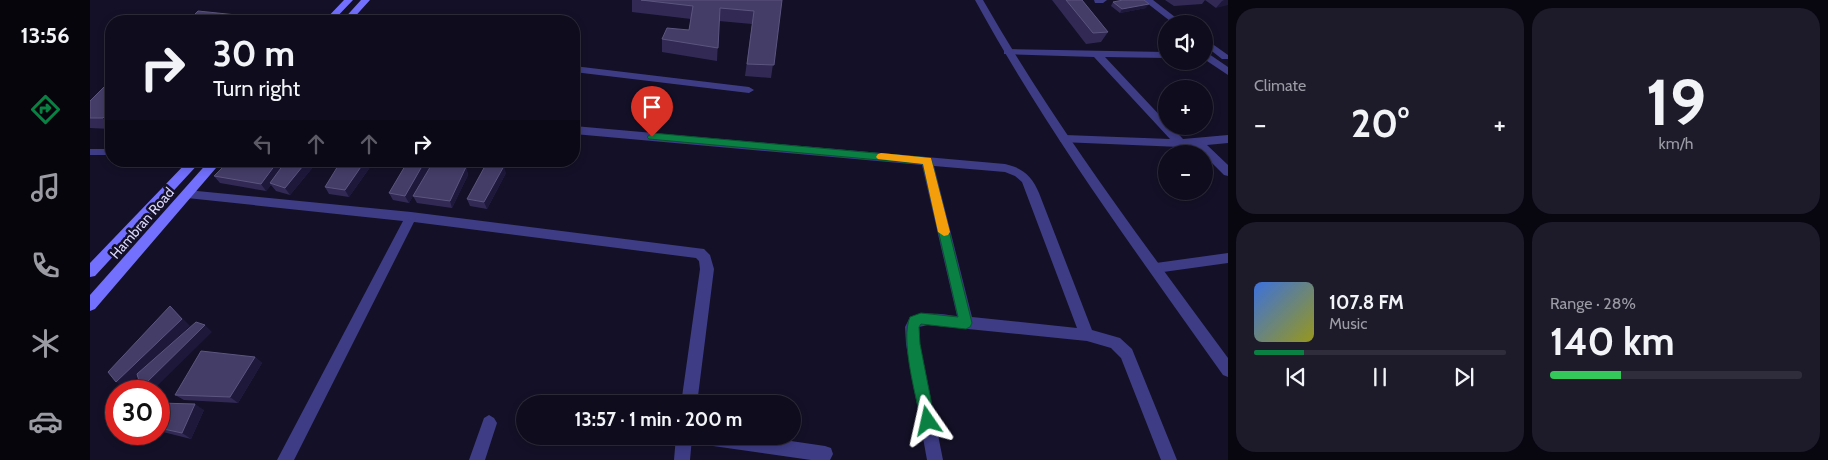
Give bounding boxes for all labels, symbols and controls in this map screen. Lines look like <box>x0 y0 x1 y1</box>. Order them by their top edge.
map controls <box>1158 15 1213 200</box>
button: sound <box>1158 15 1213 70</box>
text: 13:56 <box>20 22 70 49</box>
text: 30 m <box>213 32 295 75</box>
icon: right <box>130 35 195 100</box>
text: 19 <box>1646 62 1706 141</box>
text: Turn right <box>213 75 300 102</box>
text: Climate <box>1254 76 1306 95</box>
button: + <box>1158 80 1213 135</box>
pin <box>631 86 673 137</box>
icon: directions <box>28 92 63 127</box>
icon: arrive <box>638 93 666 121</box>
text: 20° <box>1351 100 1409 147</box>
text: − <box>1254 107 1266 141</box>
text: + <box>1494 107 1506 141</box>
icon: left <box>249 130 277 158</box>
icon: ahead <box>302 130 330 158</box>
icon: ahead <box>355 130 383 158</box>
icon: right <box>408 130 436 158</box>
text: km/h <box>1658 134 1694 153</box>
button: − <box>1158 145 1213 200</box>
icon: music <box>28 170 63 205</box>
street label: Hambran Road <box>106 184 178 262</box>
icon: phone <box>28 248 63 283</box>
text: 107.8 FM <box>1329 291 1404 314</box>
text: Range · 28% <box>1550 294 1636 313</box>
text: Music <box>1329 314 1367 333</box>
text: 140 km <box>1550 318 1674 365</box>
icon: climate <box>28 326 63 361</box>
icon: previous <box>1282 363 1310 391</box>
icon: pause <box>1366 363 1394 391</box>
icon: next <box>1450 363 1478 391</box>
speed limit sign: 30 <box>105 380 170 445</box>
position arrow <box>901 394 953 446</box>
icon: car <box>28 404 63 439</box>
text: 13:57 · 1 min · 200 m <box>575 408 742 431</box>

